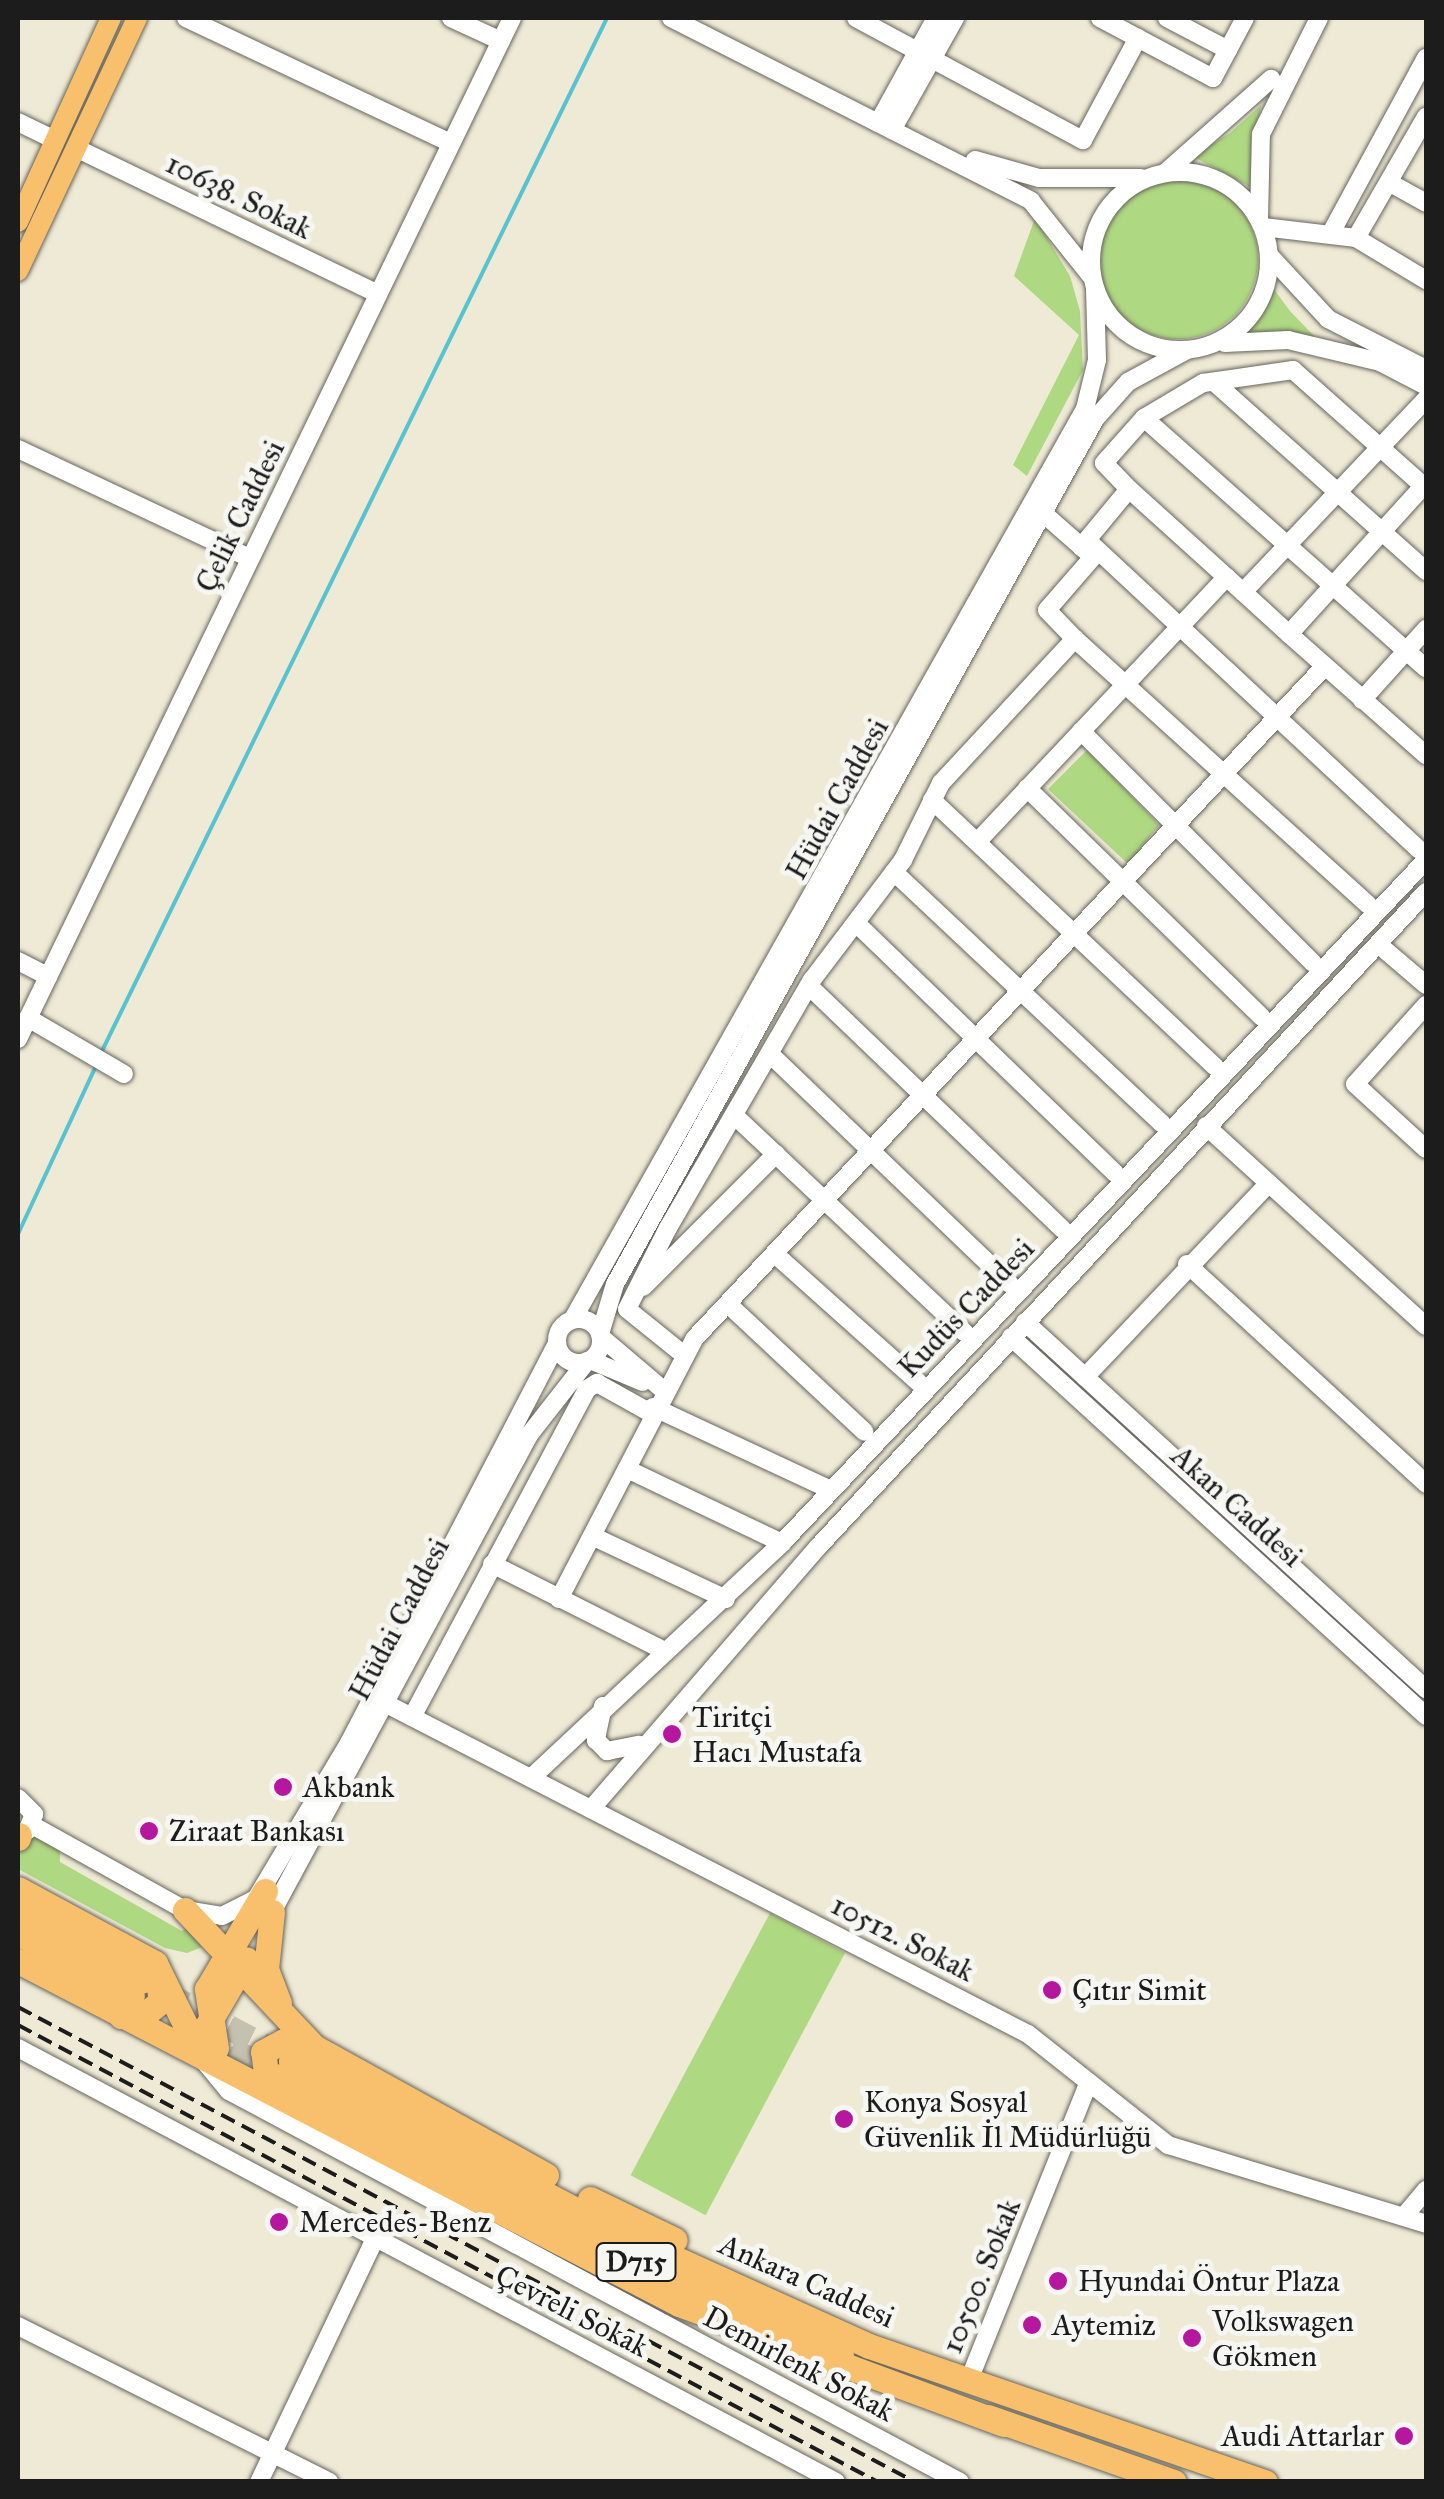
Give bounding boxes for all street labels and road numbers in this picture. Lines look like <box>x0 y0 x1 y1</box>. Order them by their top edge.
street label: 10638. Sokak <box>160 145 318 247</box>
street label: Çelik Caddesi <box>188 434 292 598</box>
street label: Hüdai Caddesi <box>778 712 896 886</box>
street label: Kudüs Caddesi <box>890 1231 1042 1385</box>
street label: Akan Caddesi <box>1164 1438 1310 1574</box>
street label: Hüdai Caddesi <box>341 1532 457 1706</box>
street label: 10512. Sokak <box>825 1887 981 1989</box>
street label: 10500. Sokak <box>934 2193 1028 2359</box>
street label: Ankara Caddesi <box>714 2226 900 2336</box>
road number: D715 <box>594 2239 678 2285</box>
street label: Çevreli Sokak <box>490 2257 654 2365</box>
street label: Demirlenk Sokak <box>697 2299 901 2429</box>

